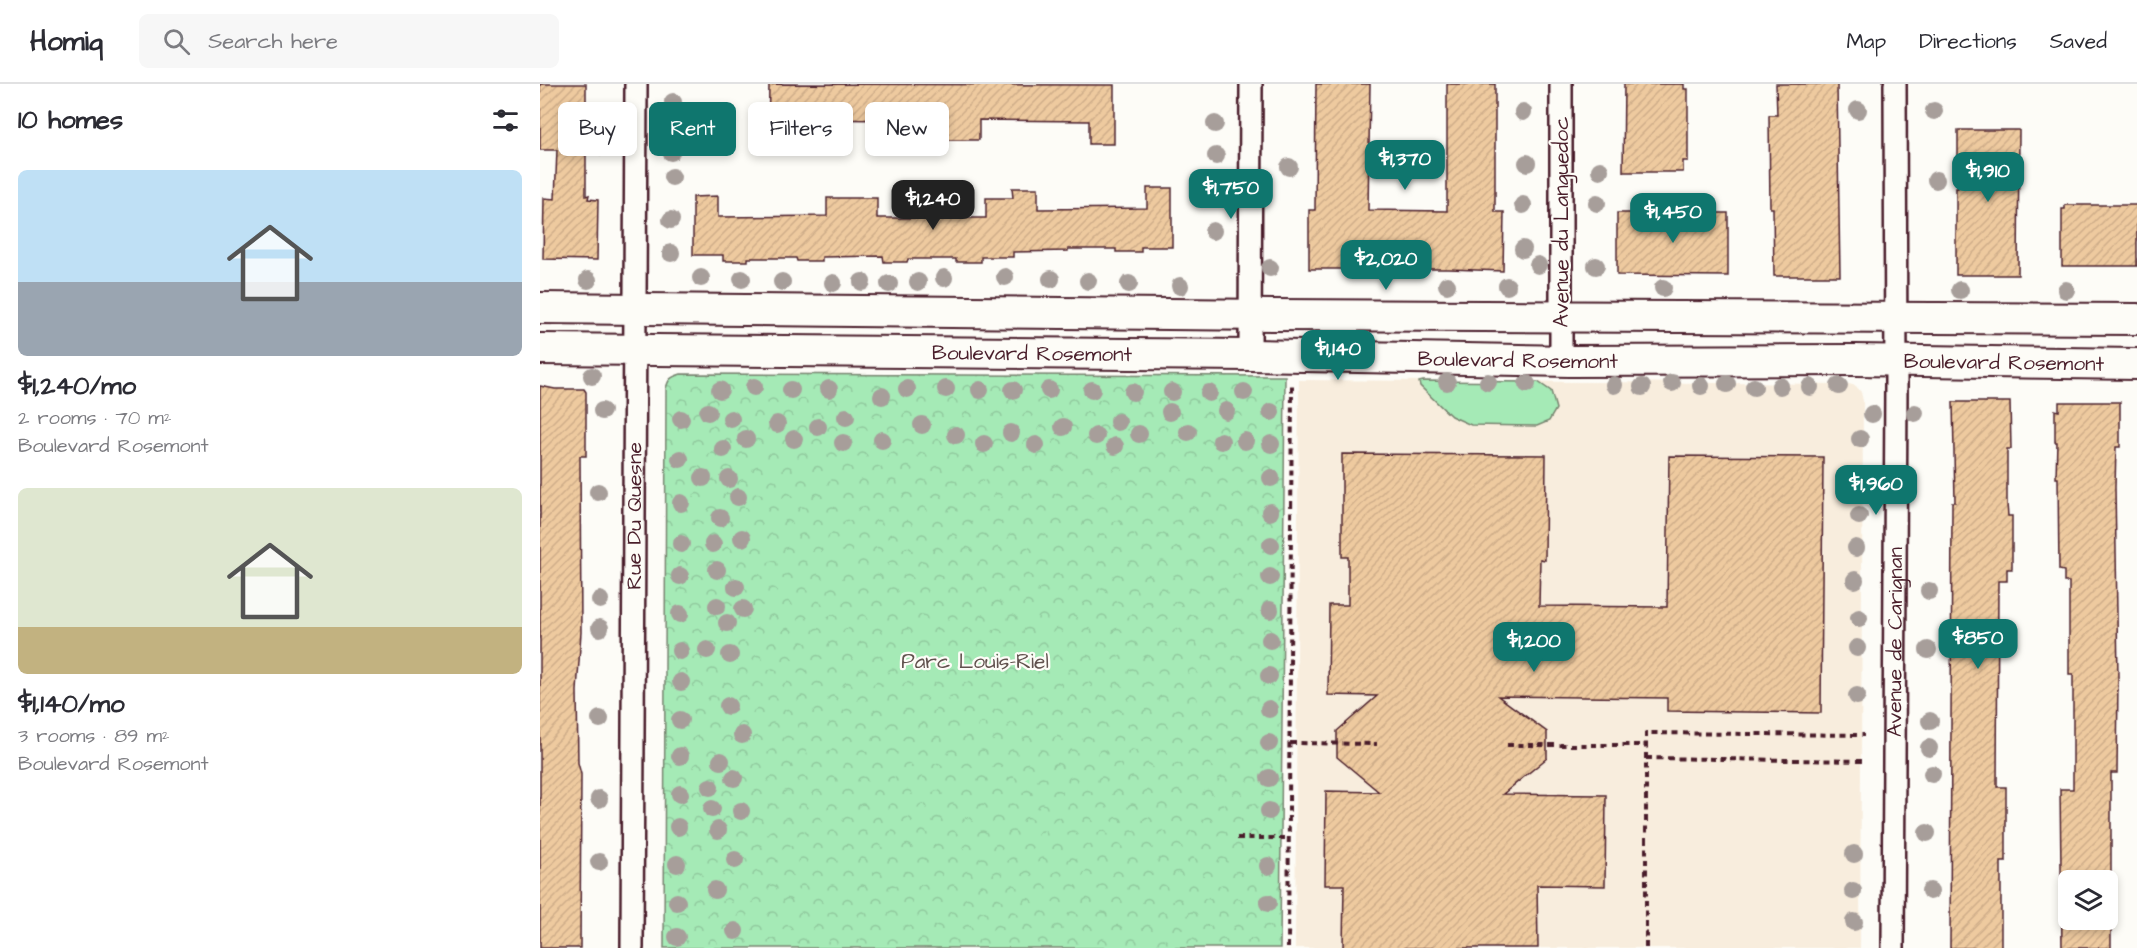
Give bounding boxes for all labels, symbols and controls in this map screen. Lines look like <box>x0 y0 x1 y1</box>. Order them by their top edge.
search box <box>139 14 559 68</box>
text: Homiq <box>30 22 103 61</box>
icon: search <box>160 25 193 58</box>
text: Search here <box>208 26 338 57</box>
text: Map <box>1846 27 1886 56</box>
text: Directions <box>1919 27 2017 56</box>
text: Saved <box>2050 27 2107 56</box>
text: 10 homes <box>18 102 123 138</box>
chip: Buy <box>558 102 637 156</box>
chip: Rent <box>649 102 736 156</box>
chip: Filters <box>748 102 853 156</box>
chip: New <box>865 102 949 156</box>
icon: filters <box>489 104 522 137</box>
street label: Avenue du Languedoc <box>1547 117 1578 327</box>
pin: $1,370 <box>1356 140 1454 191</box>
text: $1,370 <box>1379 145 1431 173</box>
pin: $1,910 <box>1939 152 2037 203</box>
text: $1,910 <box>1966 157 2010 185</box>
pin: $1,750 <box>1182 169 1280 220</box>
text: $1,750 <box>1203 174 1259 202</box>
pin: $1,240 <box>884 180 982 231</box>
text: $1,240 <box>906 185 960 213</box>
pin: $1,450 <box>1624 193 1722 244</box>
text: $1,450 <box>1644 198 1702 226</box>
icon: home <box>216 209 324 317</box>
pin: $2,020 <box>1337 240 1435 291</box>
text: $2,020 <box>1355 245 1417 273</box>
pin: $1,140 <box>1289 330 1387 381</box>
text: $1,140 <box>1315 335 1361 363</box>
street label: Boulevard Rosemont <box>932 338 1133 369</box>
street label: Boulevard Rosemont <box>1417 344 1619 376</box>
street label: Boulevard Rosemont <box>1904 346 2105 378</box>
text: $1,240/mo <box>18 368 136 404</box>
text: 2 rooms · 70 m² <box>18 404 171 432</box>
text: Boulevard Rosemont <box>18 432 209 460</box>
street label: Rue Du Quesne <box>619 442 649 590</box>
pin: $1,960 <box>1827 465 1925 516</box>
text: $1,960 <box>1849 470 1903 498</box>
icon: home <box>216 527 324 635</box>
street label: Avenue de Carignan <box>1880 547 1911 737</box>
pin: $850 <box>1942 619 2014 670</box>
pin: $1,200 <box>1485 622 1583 673</box>
text: $850 <box>1953 624 2003 652</box>
text: $1,200 <box>1507 627 1561 655</box>
park label: Parc Louis-Riel <box>901 647 1049 676</box>
text: $1,140/mo <box>18 686 125 722</box>
text: 3 rooms · 89 m² <box>18 722 170 750</box>
text: Boulevard Rosemont <box>18 750 209 778</box>
map controls <box>2058 870 2118 930</box>
button: layers <box>2058 870 2118 930</box>

